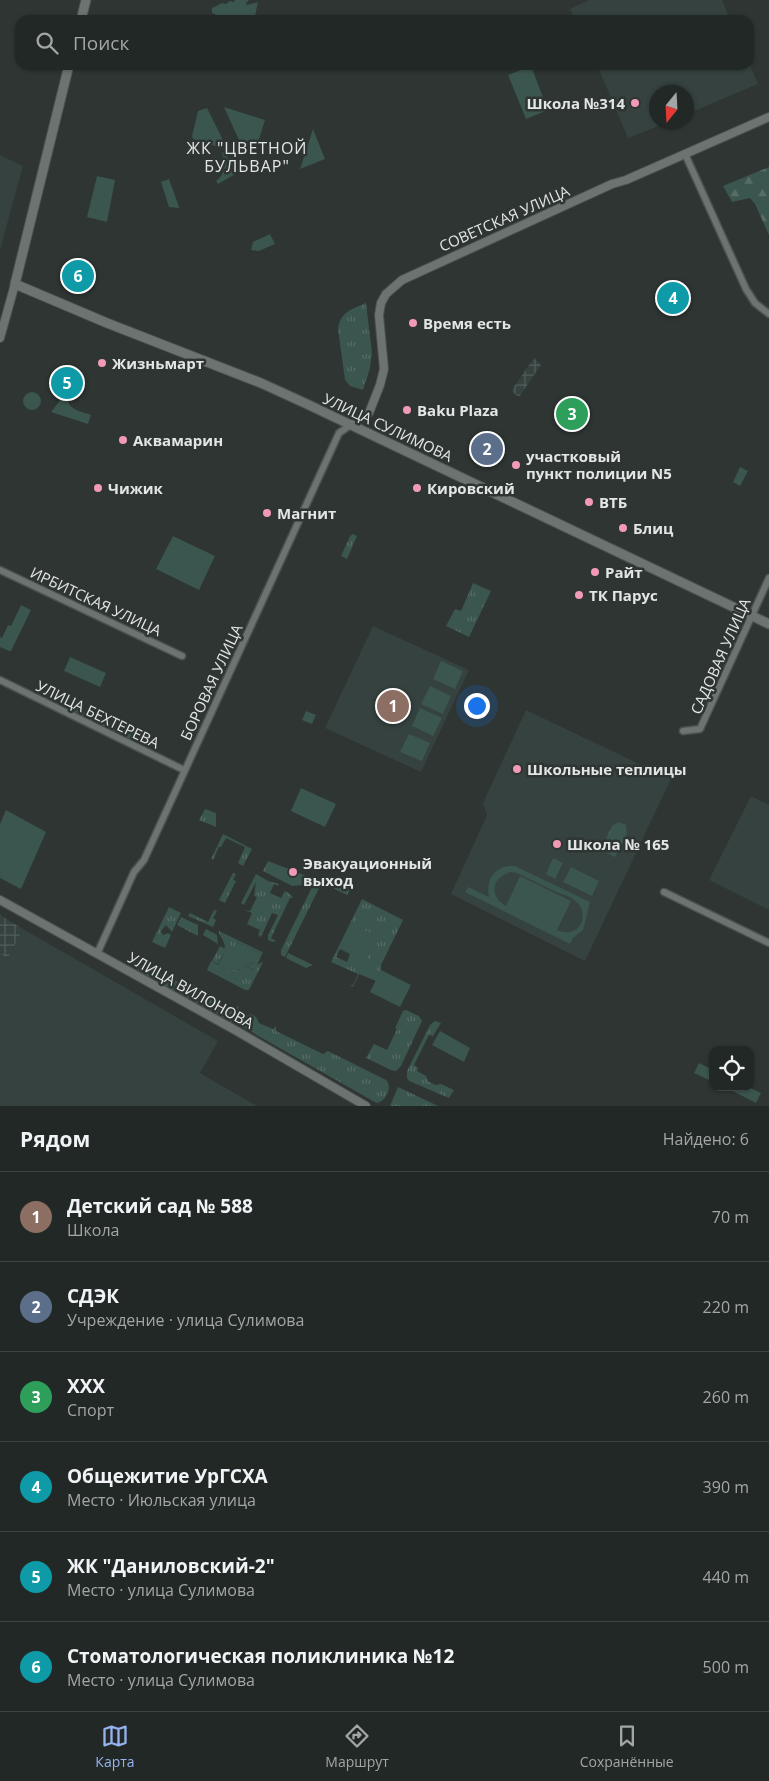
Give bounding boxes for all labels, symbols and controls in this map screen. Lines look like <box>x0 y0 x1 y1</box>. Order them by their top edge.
search box <box>15 15 754 70</box>
icon: search <box>33 29 61 57</box>
text: Поиск <box>73 30 129 56</box>
north arrow <box>649 85 694 130</box>
place label: Школа №314 <box>526 93 625 113</box>
marker: Школа №314 <box>629 97 641 109</box>
district label: ЖК "ЦВЕТНОЙ БУЛЬВАР" <box>187 137 307 177</box>
street label: СОВЕТСКАЯ УЛИЦА <box>436 180 573 256</box>
pin: 6 <box>62 257 94 295</box>
pin: 4 <box>657 279 689 317</box>
place label: Время есть <box>423 313 511 333</box>
marker: Время есть <box>407 317 419 329</box>
place label: Жизньмарт <box>112 353 204 373</box>
marker: Жизньмарт <box>96 357 108 369</box>
pin: 5 <box>51 364 83 402</box>
street label: УЛИЦА СУЛИМОВА <box>320 388 456 466</box>
pin: 3 <box>556 395 588 433</box>
place label: Baku Plaza <box>417 400 499 420</box>
marker: Baku Plaza <box>401 404 413 416</box>
place label: Аквамарин <box>133 430 223 450</box>
pin: 2 <box>471 430 503 468</box>
marker: Аквамарин <box>117 434 129 446</box>
place label: участковый пункт полиции N5 <box>526 446 672 483</box>
marker: участковый пункт полиции N5 <box>510 459 522 471</box>
place label: Чижик <box>108 478 164 498</box>
place label: Кировский <box>427 478 515 498</box>
marker: Чижик <box>92 482 104 494</box>
marker: Кировский <box>411 482 423 494</box>
place label: ВТБ <box>599 492 627 512</box>
marker: ВТБ <box>583 496 595 508</box>
place label: Магнит <box>277 503 336 523</box>
marker: Магнит <box>261 507 273 519</box>
place label: Блиц <box>633 518 674 538</box>
marker: Блиц <box>617 522 629 534</box>
street label: ИРБИТСКАЯ УЛИЦА <box>27 562 165 640</box>
place label: Райт <box>605 562 643 582</box>
marker: Райт <box>589 566 601 578</box>
place label: ТК Парус <box>589 585 658 605</box>
marker: ТК Парус <box>573 589 585 601</box>
street label: САДОВАЯ УЛИЦА <box>685 594 755 717</box>
street label: БОРОВАЯ УЛИЦА <box>175 620 247 743</box>
street label: УЛИЦА БЕХТЕРЕВА <box>33 675 163 753</box>
pin: 1 <box>377 687 409 725</box>
your location <box>464 693 490 719</box>
place label: Школьные теплицы <box>527 759 687 779</box>
marker: Школьные теплицы <box>511 763 523 775</box>
place label: Школа № 165 <box>567 834 669 854</box>
marker: Школа № 165 <box>551 838 563 850</box>
place label: Эвакуационный выход <box>303 853 432 890</box>
marker: Эвакуационный выход <box>287 866 299 878</box>
street label: УЛИЦА ВИЛОНОВА <box>125 947 258 1033</box>
map controls <box>709 1046 754 1091</box>
button: locate <box>709 1046 754 1091</box>
text: Рядом <box>20 1125 90 1153</box>
text: Найдено: 6 <box>663 1128 749 1150</box>
text: Детский сад № 588 <box>67 1193 253 1219</box>
text: 1 <box>31 1206 41 1228</box>
text: 70 m <box>712 1206 749 1228</box>
text: Школа <box>67 1219 119 1241</box>
text: СДЭК <box>67 1283 119 1309</box>
text: 2 <box>31 1296 41 1318</box>
text: 220 m <box>703 1296 749 1318</box>
text: Учреждение · улица Сулимова <box>67 1309 304 1331</box>
text: XXX <box>67 1373 105 1399</box>
text: 3 <box>31 1386 41 1408</box>
text: 260 m <box>703 1386 749 1408</box>
text: Спорт <box>67 1399 114 1421</box>
text: Общежитие УрГСХА <box>67 1463 268 1489</box>
text: 4 <box>31 1476 41 1498</box>
text: 390 m <box>703 1476 749 1498</box>
text: Место · Июльская улица <box>67 1489 256 1511</box>
text: ЖК "Даниловский-2" <box>67 1553 275 1579</box>
text: 5 <box>31 1566 41 1588</box>
text: 440 m <box>703 1566 749 1588</box>
text: Место · улица Сулимова <box>67 1579 255 1601</box>
text: Стоматологическая поликлиника №12 <box>67 1643 454 1669</box>
text: 6 <box>31 1656 41 1678</box>
text: 500 m <box>703 1656 749 1678</box>
text: Место · улица Сулимова <box>67 1669 255 1691</box>
tab: Карта <box>95 1722 135 1771</box>
tab: Маршрут <box>325 1722 389 1771</box>
tab: Сохранённые <box>580 1722 674 1771</box>

